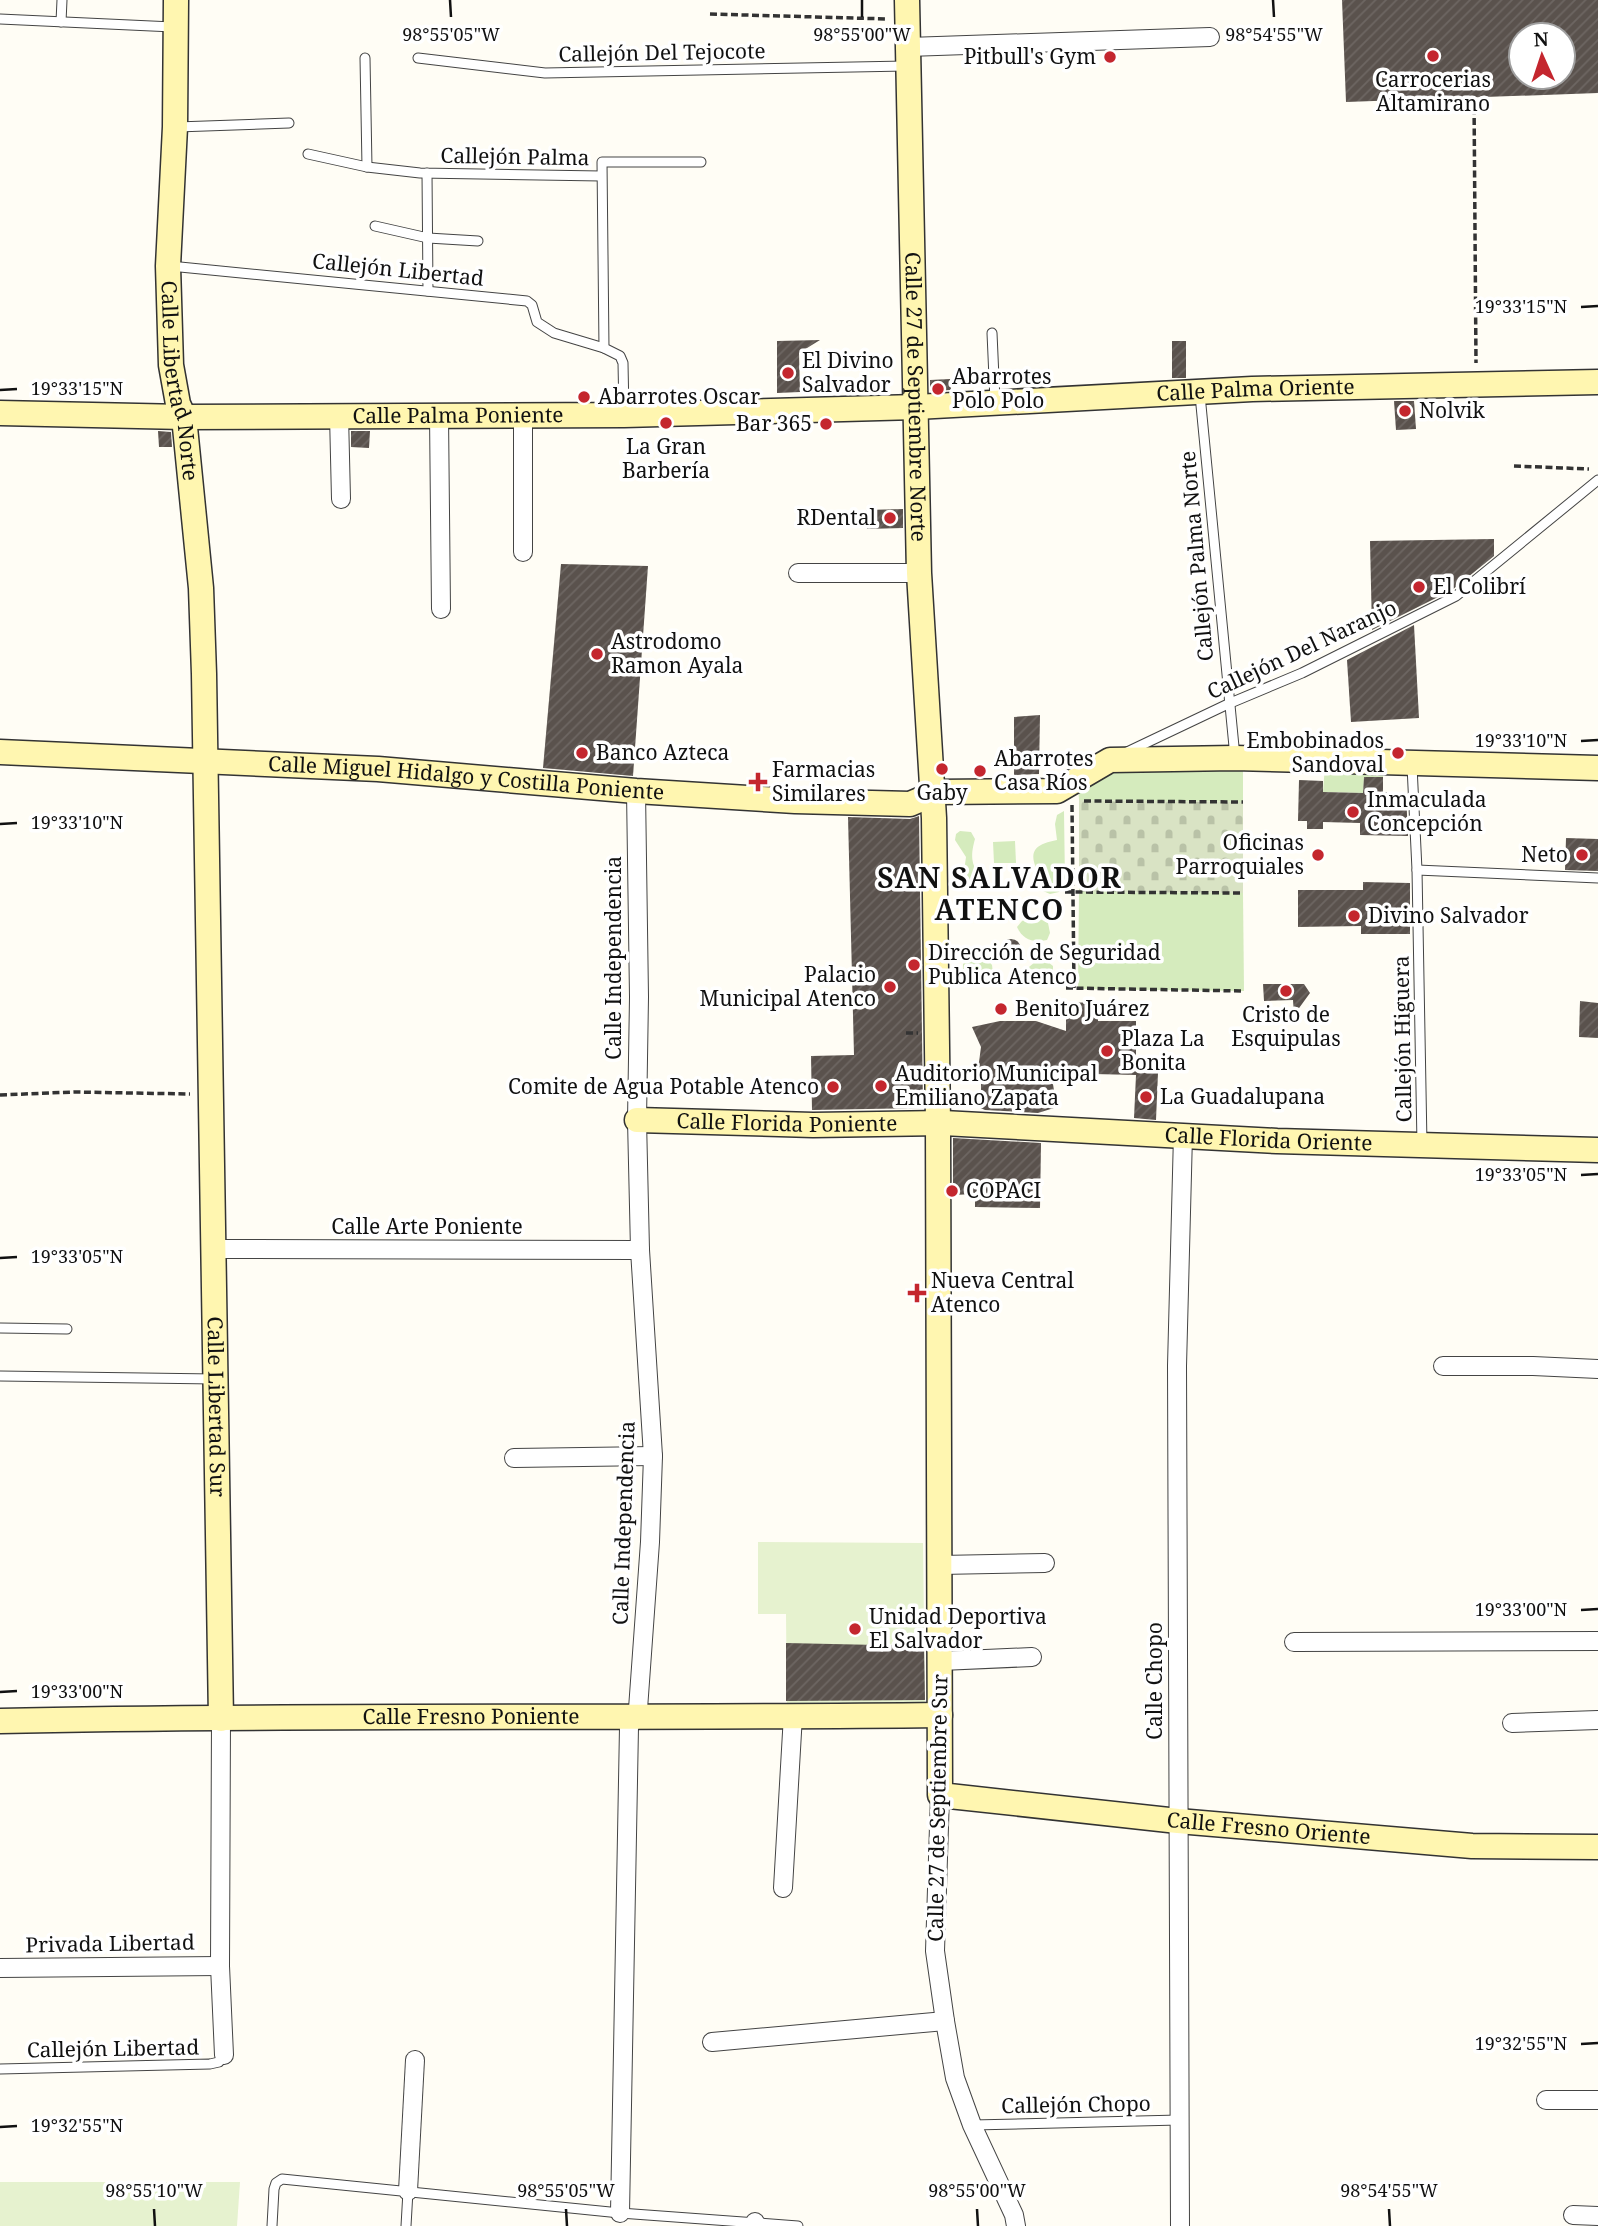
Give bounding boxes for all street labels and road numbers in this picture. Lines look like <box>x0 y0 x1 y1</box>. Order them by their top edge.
street label: Callejón Del Tejocote <box>558 36 766 68</box>
street label: Callejón Palma <box>440 141 590 171</box>
street label: Callejón Libertad <box>311 246 485 292</box>
street label: Calle 27 de Septiembre Norte <box>899 252 933 542</box>
street label: Calle Libertad Norte <box>155 280 205 482</box>
street label: Calle Palma Oriente <box>1156 372 1355 407</box>
street label: Calle Palma Poniente <box>352 400 564 429</box>
street label: Callejón Palma Norte <box>1173 450 1219 663</box>
street label: Callejón Del Naranjo <box>1202 593 1401 705</box>
street label: Calle Miguel Hidalgo y Costilla Poniente <box>268 749 665 806</box>
street label: Calle Independencia <box>599 856 627 1060</box>
street label: Callejón Higuera <box>1387 955 1417 1123</box>
street label: Calle Florida Poniente <box>676 1106 898 1138</box>
street label: Calle Florida Oriente <box>1164 1120 1373 1157</box>
street label: Calle Arte Poniente <box>331 1212 523 1240</box>
street label: Calle Libertad Sur <box>201 1316 232 1497</box>
street label: Calle Independencia <box>605 1421 641 1625</box>
street label: Calle Chopo <box>1140 1622 1168 1740</box>
street label: Calle 27 de Septiembre Sur <box>921 1674 953 1942</box>
street label: Calle Fresno Poniente <box>362 1702 580 1730</box>
street label: Calle Fresno Oriente <box>1165 1805 1372 1850</box>
street label: Privada Libertad <box>25 1928 195 1958</box>
street label: Callejón Libertad <box>27 2032 199 2064</box>
street label: Callejón Chopo <box>1001 2089 1151 2119</box>

